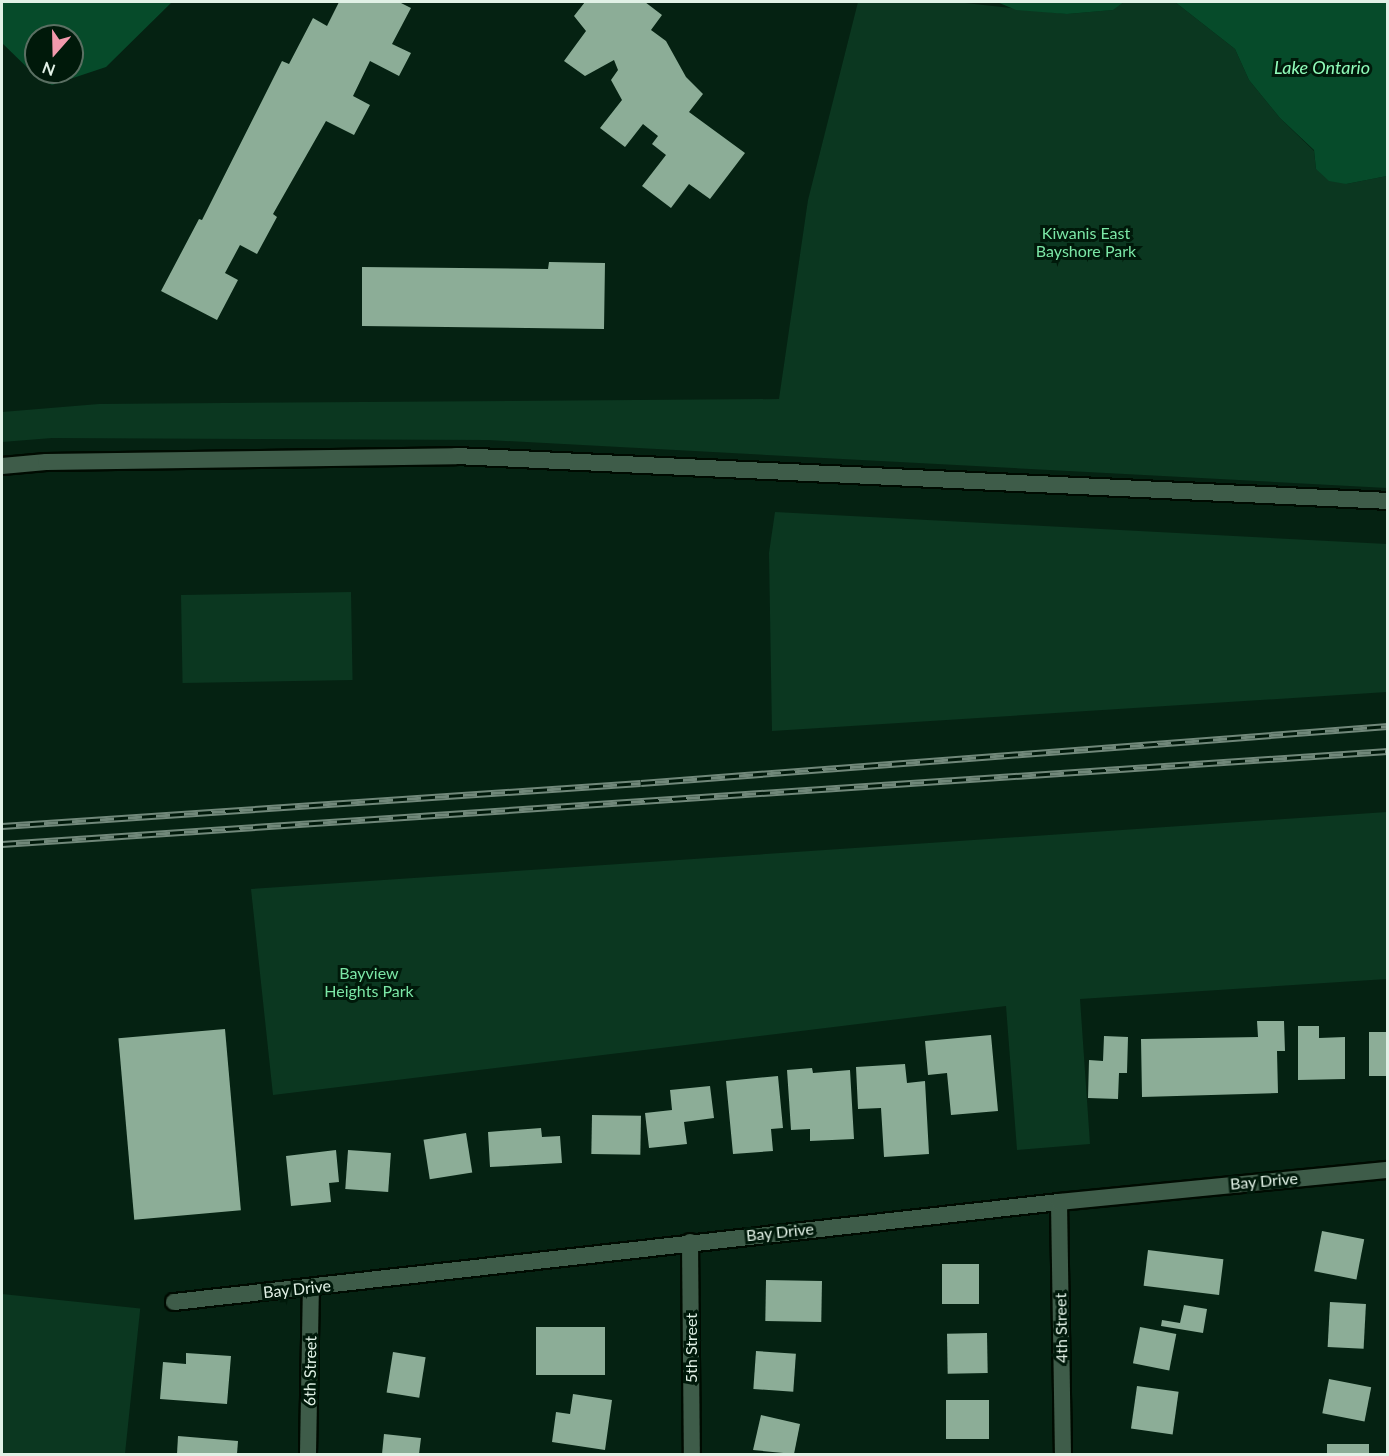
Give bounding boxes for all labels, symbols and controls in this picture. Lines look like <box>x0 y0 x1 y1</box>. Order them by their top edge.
north arrow <box>24 24 84 84</box>
water label: Lake Ontario <box>1274 56 1370 78</box>
text: N <box>39 58 57 81</box>
park label: Kiwanis East Bayshore Park <box>1036 223 1136 261</box>
park label: Bayview Heights Park <box>324 963 414 1001</box>
street label: Bay Drive <box>1229 1168 1299 1194</box>
street label: Bay Drive <box>745 1219 815 1245</box>
street label: Bay Drive <box>262 1276 332 1302</box>
street label: 4th Street <box>1051 1293 1071 1363</box>
street label: 5th Street <box>681 1313 701 1383</box>
street label: 6th Street <box>300 1336 320 1406</box>

